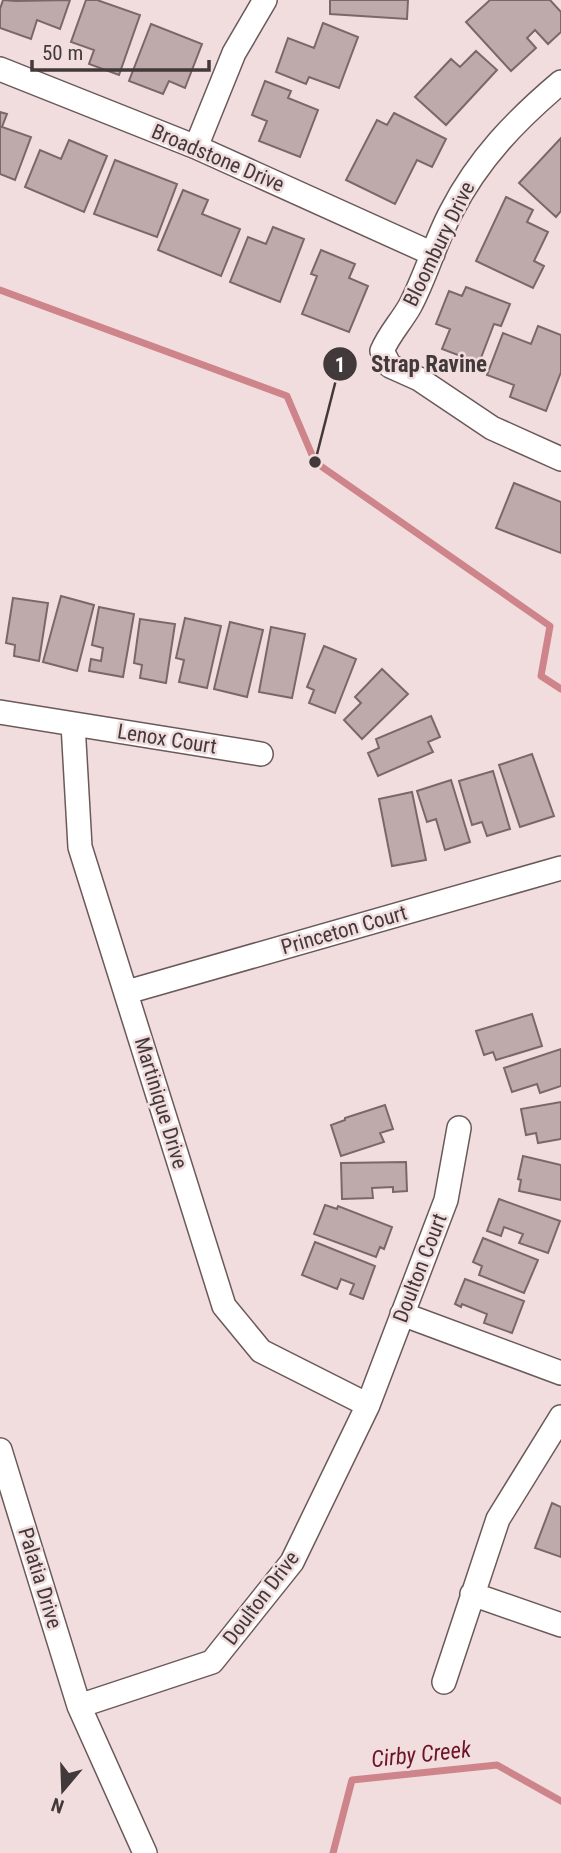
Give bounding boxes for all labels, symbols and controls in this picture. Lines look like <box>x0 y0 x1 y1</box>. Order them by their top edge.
scale bar <box>32 28 208 72</box>
text: 50 m <box>42 41 83 65</box>
street label: Broadstone Drive <box>148 119 288 197</box>
street label: Bloombury Drive <box>398 178 480 310</box>
callout: Strap Ravine <box>322 342 501 386</box>
text: Strap Ravine <box>371 351 487 378</box>
text: 1 <box>335 353 345 377</box>
street label: Lenox Court <box>116 719 218 759</box>
street label: Princeton Court <box>278 901 410 959</box>
street label: Martinique Drive <box>130 1034 192 1172</box>
street label: Doulton Court <box>388 1210 452 1326</box>
street label: Palatia Drive <box>13 1525 67 1632</box>
street label: Doulton Drive <box>218 1546 304 1650</box>
water label: Cirby Creek <box>370 1736 473 1773</box>
north arrow <box>28 1755 98 1825</box>
text: N <box>48 1793 67 1818</box>

